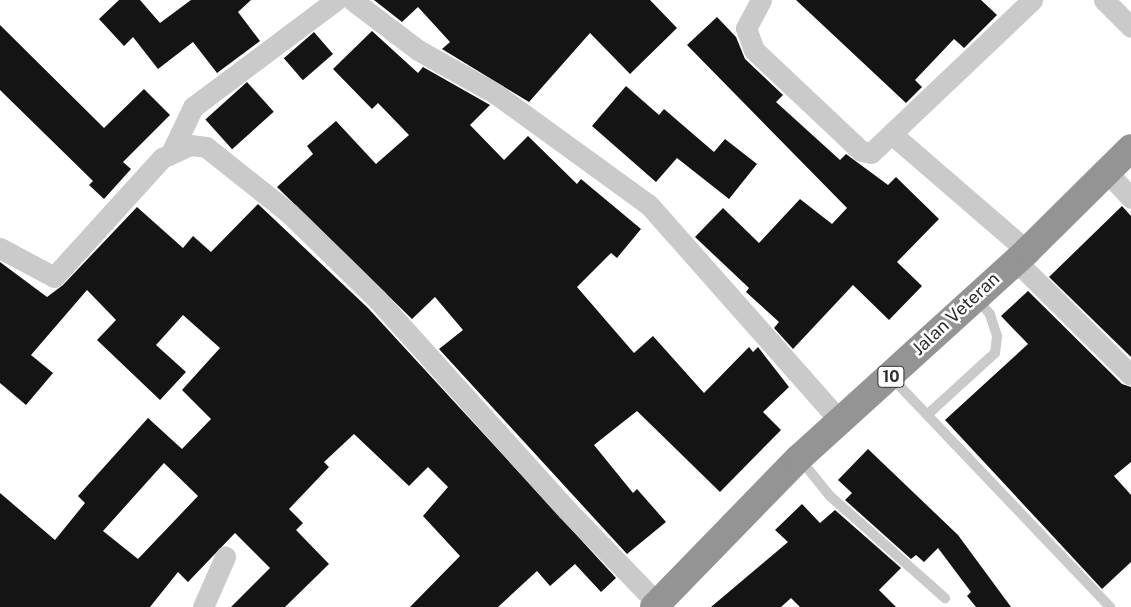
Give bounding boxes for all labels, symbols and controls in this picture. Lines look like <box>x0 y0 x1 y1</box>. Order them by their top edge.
street label: Jalan Veteran <box>908 268 1004 360</box>
road number: 10 <box>877 364 905 391</box>

